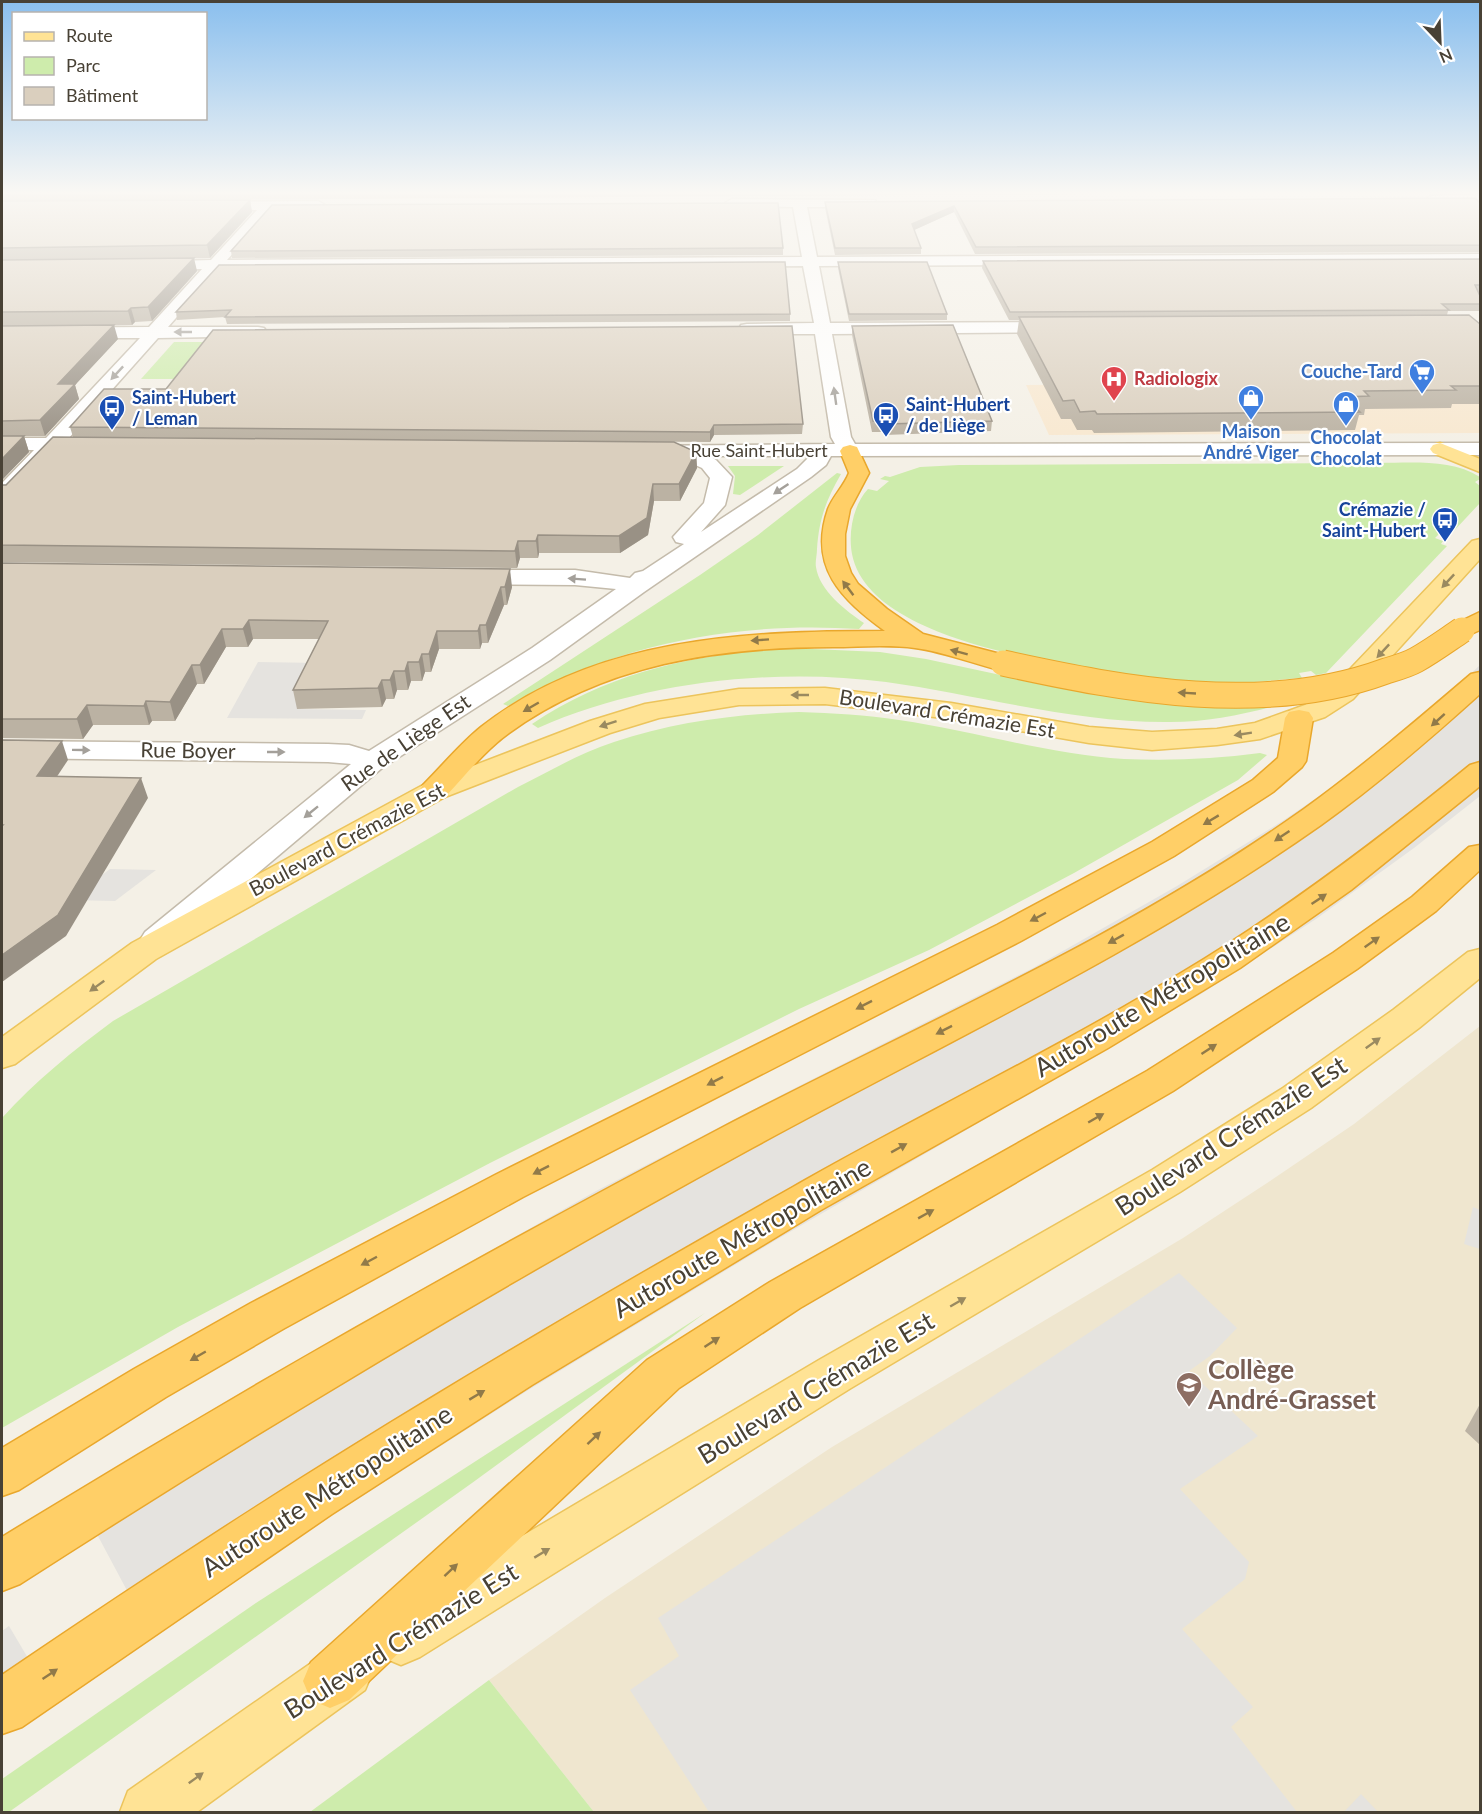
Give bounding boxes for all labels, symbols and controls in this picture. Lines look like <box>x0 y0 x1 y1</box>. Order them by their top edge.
legend <box>12 12 207 120</box>
north arrow <box>1410 12 1470 72</box>
text: Route <box>66 24 113 46</box>
text: N <box>1437 45 1455 67</box>
text: Parc <box>66 54 101 76</box>
text: Bâtiment <box>66 84 139 106</box>
one-way arrow <box>174 327 193 337</box>
supermarket icon: Couche-Tard <box>1407 357 1437 395</box>
place label: Couche-Tard <box>1301 360 1402 382</box>
hospital icon: Radiologix <box>1099 364 1129 402</box>
one-way arrow <box>110 366 124 380</box>
place label: Radiologix <box>1134 367 1219 389</box>
shop icon: Maison André Viger <box>1236 383 1266 421</box>
place label: Saint-Hubert / Leman <box>132 386 236 429</box>
one-way arrow <box>830 386 839 405</box>
shop icon: Chocolat Chocolat <box>1331 389 1361 427</box>
bus stop icon: Saint-Hubert / Leman <box>97 393 127 431</box>
place label: Saint-Hubert / de Liège <box>906 393 1010 436</box>
bus stop icon: Saint-Hubert / de Liège <box>871 400 901 438</box>
place label: Maison André Viger <box>1202 420 1299 463</box>
place label: Chocolat Chocolat <box>1310 426 1382 469</box>
street label: Rue Saint-Hubert <box>690 439 828 461</box>
one-way arrow <box>773 483 789 495</box>
place label: Crémazie / Saint-Hubert <box>1322 498 1426 541</box>
bus stop icon: Crémazie / Saint-Hubert <box>1430 505 1460 543</box>
one-way arrow <box>1441 573 1455 588</box>
one-way arrow <box>568 574 587 584</box>
one-way arrow <box>842 580 854 596</box>
one-way arrow <box>750 635 769 645</box>
one-way arrow <box>1377 643 1390 658</box>
one-way arrow <box>949 647 967 656</box>
street label: Boulevard Crémazie Est <box>838 683 1057 742</box>
street label: Rue de Liège Est <box>336 688 475 796</box>
one-way arrow <box>1177 688 1196 698</box>
one-way arrow <box>790 690 809 700</box>
one-way arrow <box>523 702 539 713</box>
one-way arrow <box>1431 713 1446 726</box>
one-way arrow <box>599 720 617 730</box>
one-way arrow <box>1233 730 1252 739</box>
street label: Rue Boyer <box>140 736 236 763</box>
one-way arrow <box>71 745 90 755</box>
one-way arrow <box>266 747 285 757</box>
street label: Boulevard Crémazie Est <box>244 776 449 901</box>
one-way arrow <box>303 806 319 819</box>
one-way arrow <box>1203 815 1219 826</box>
one-way arrow <box>1273 831 1290 842</box>
one-way arrow <box>1311 893 1327 905</box>
street label: Autoroute Métropolitaine <box>1028 905 1295 1083</box>
one-way arrow <box>1029 912 1046 922</box>
one-way arrow <box>1107 934 1124 944</box>
one-way arrow <box>1364 936 1380 948</box>
one-way arrow <box>89 979 104 991</box>
one-way arrow <box>855 1000 872 1010</box>
one-way arrow <box>935 1026 952 1035</box>
one-way arrow <box>1365 1038 1380 1050</box>
one-way arrow <box>1201 1044 1217 1055</box>
street label: Boulevard Crémazie Est <box>1109 1048 1353 1222</box>
one-way arrow <box>706 1076 723 1086</box>
one-way arrow <box>1088 1113 1105 1123</box>
one-way arrow <box>891 1143 908 1153</box>
street label: Autoroute Métropolitaine <box>607 1150 876 1324</box>
one-way arrow <box>532 1165 549 1175</box>
one-way arrow <box>918 1209 935 1219</box>
one-way arrow <box>360 1256 377 1266</box>
one-way arrow <box>950 1297 966 1308</box>
street label: Boulevard Crémazie Est <box>692 1304 940 1470</box>
one-way arrow <box>704 1337 720 1348</box>
one-way arrow <box>190 1350 206 1361</box>
place label: Collège André-Grasset <box>1207 1353 1376 1415</box>
school or university icon: Collège André-Grasset <box>1174 1370 1204 1408</box>
one-way arrow <box>469 1390 485 1401</box>
street label: Autoroute Métropolitaine <box>195 1397 458 1583</box>
one-way arrow <box>586 1432 601 1445</box>
one-way arrow <box>534 1547 550 1558</box>
street label: Boulevard Crémazie Est <box>278 1555 524 1725</box>
one-way arrow <box>443 1563 458 1577</box>
one-way arrow <box>42 1669 58 1680</box>
one-way arrow <box>188 1772 204 1784</box>

